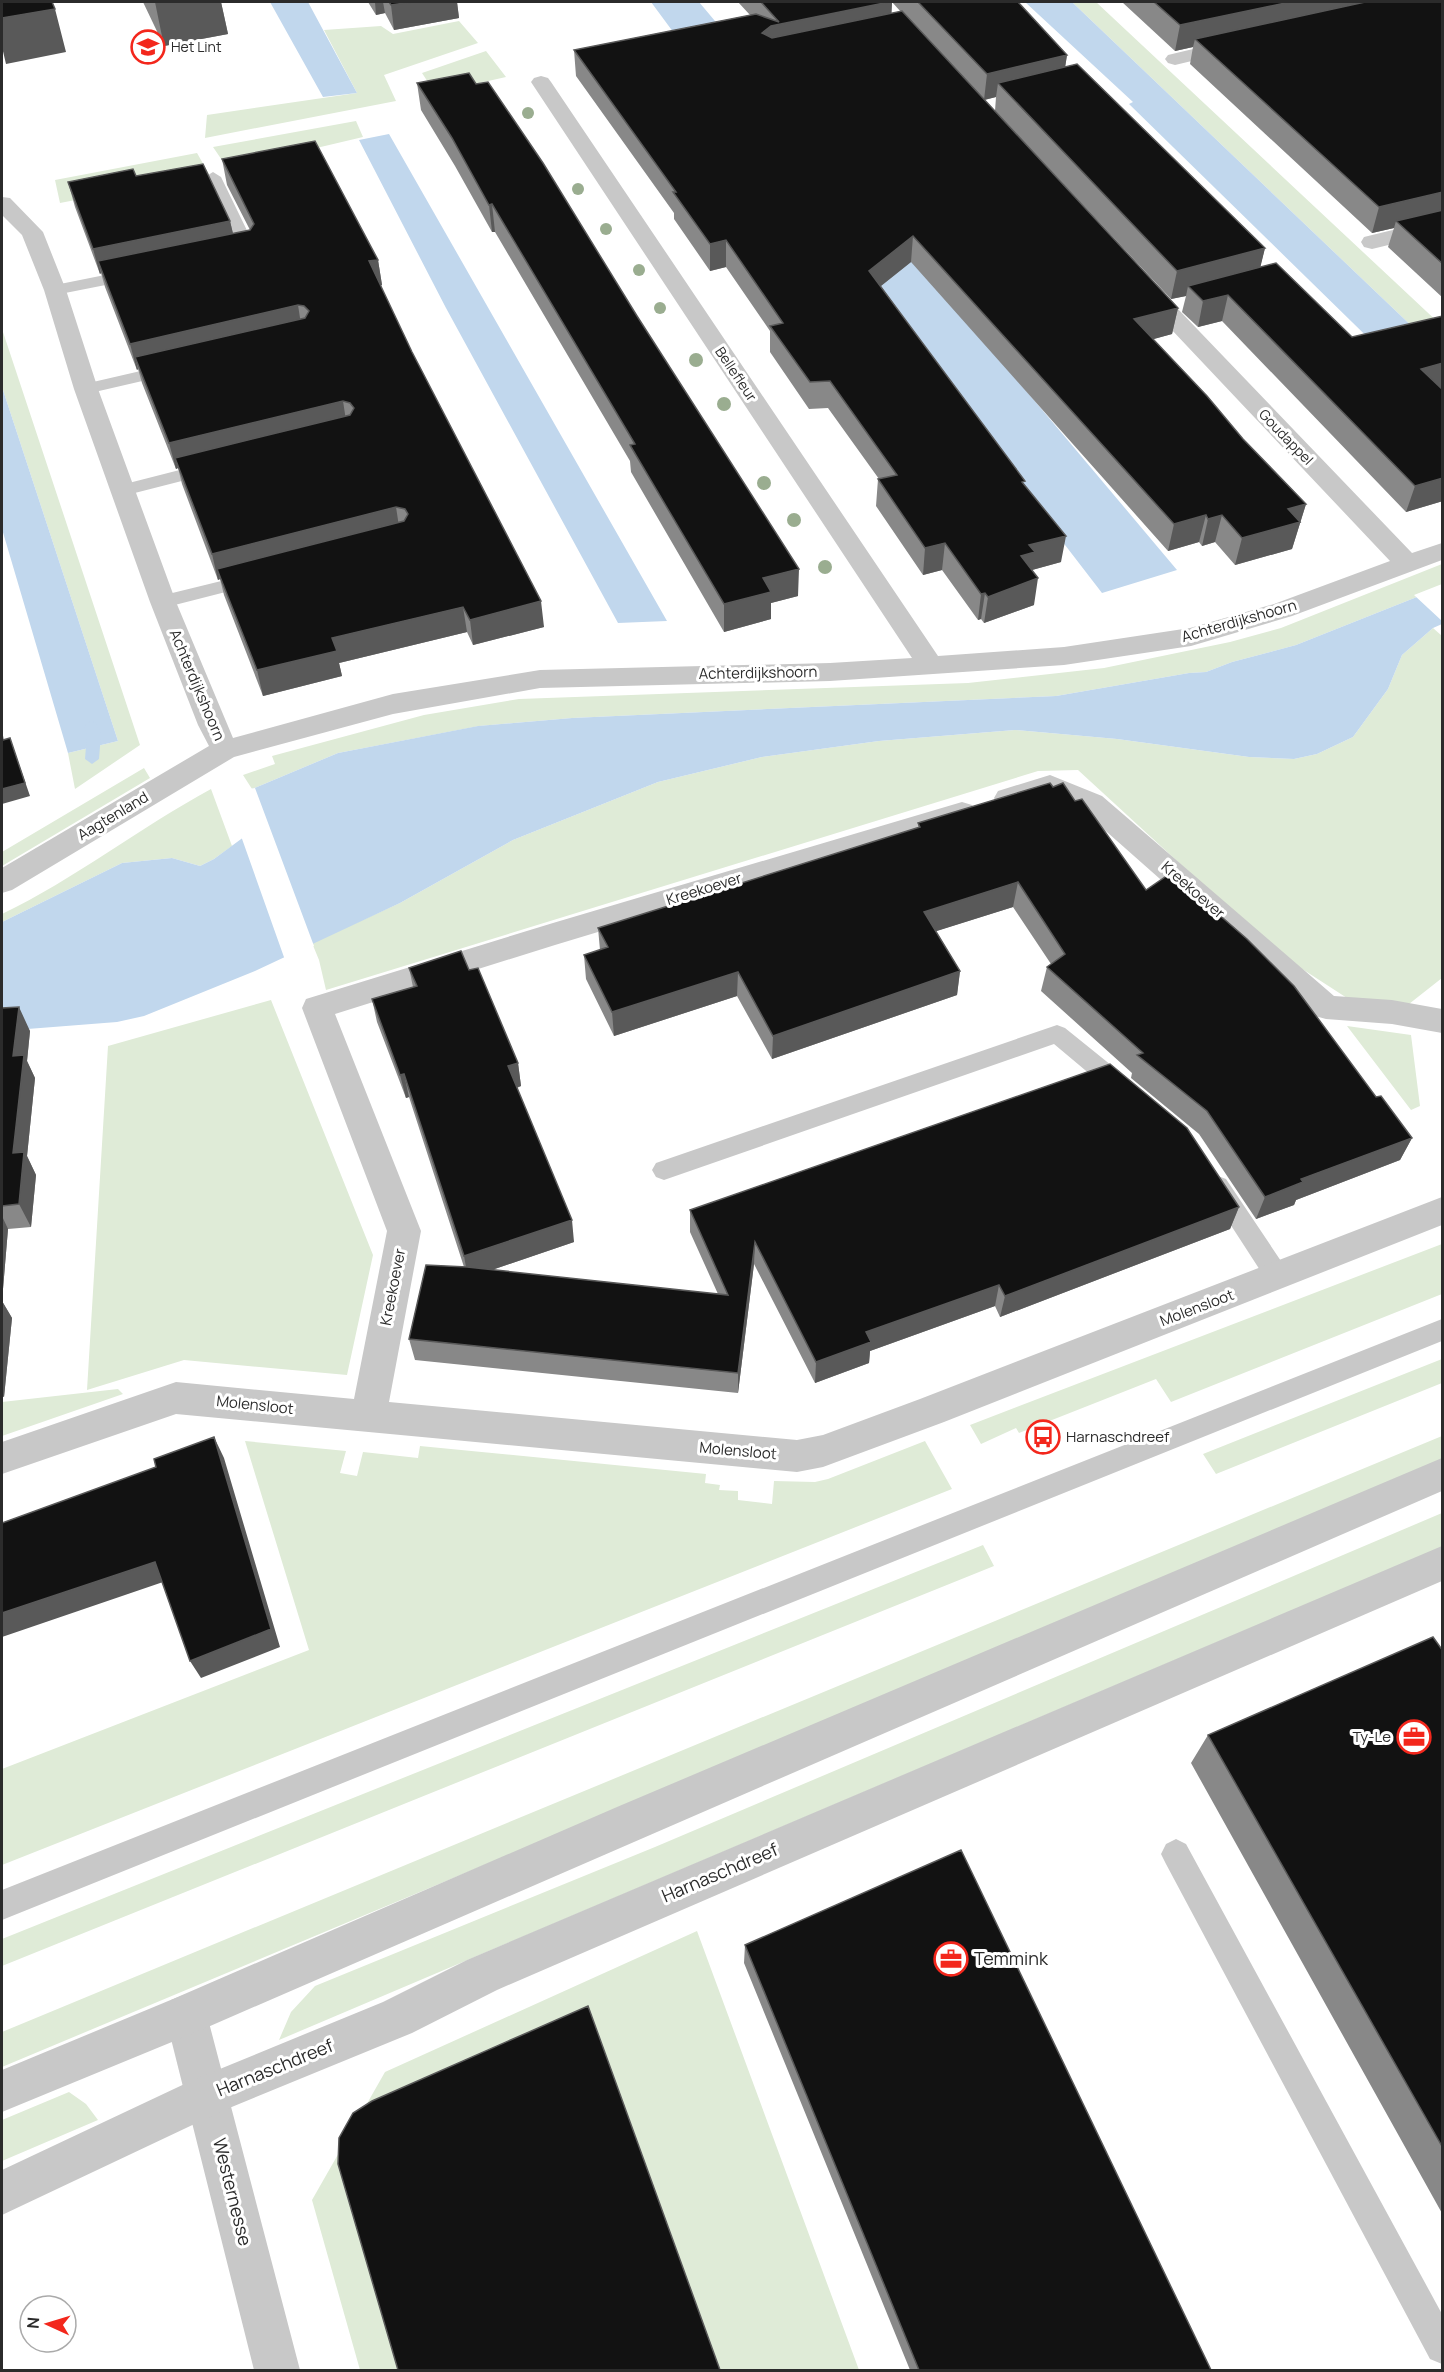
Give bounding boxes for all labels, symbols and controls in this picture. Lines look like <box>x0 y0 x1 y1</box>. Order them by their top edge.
school or university icon: Het Lint <box>130 29 166 65</box>
place label: Het Lint <box>171 37 222 56</box>
street label: Bellefleur <box>711 343 762 405</box>
street label: Goudappel <box>1255 405 1318 469</box>
street label: Achterdijkshoorn <box>1179 594 1299 647</box>
street label: Achterdijkshoorn <box>165 626 230 744</box>
street label: Achterdijkshoorn <box>698 661 818 684</box>
street label: Aagtenland <box>73 786 152 845</box>
street label: Kreekoever <box>1157 856 1230 923</box>
street label: Kreekoever <box>664 867 745 910</box>
street label: Kreekoever <box>375 1246 410 1327</box>
street label: Molensloot <box>1157 1284 1237 1331</box>
street label: Molensloot <box>215 1390 295 1419</box>
bus stop icon: Harnaschdreef <box>1025 1419 1061 1455</box>
place label: Harnaschdreef <box>1066 1426 1170 1447</box>
street label: Molensloot <box>698 1437 778 1464</box>
office icon: Ty-Le <box>1396 1719 1432 1755</box>
place label: Ty-Le <box>1352 1726 1391 1747</box>
street label: Harnaschdreef <box>658 1837 782 1907</box>
office icon: Temmink <box>933 1941 969 1977</box>
place label: Temmink <box>974 1946 1049 1970</box>
street label: Harnaschdreef <box>213 2032 337 2101</box>
street label: Westernesse <box>208 2135 258 2248</box>
north arrow <box>18 2294 78 2354</box>
text: N <box>22 2316 44 2329</box>

